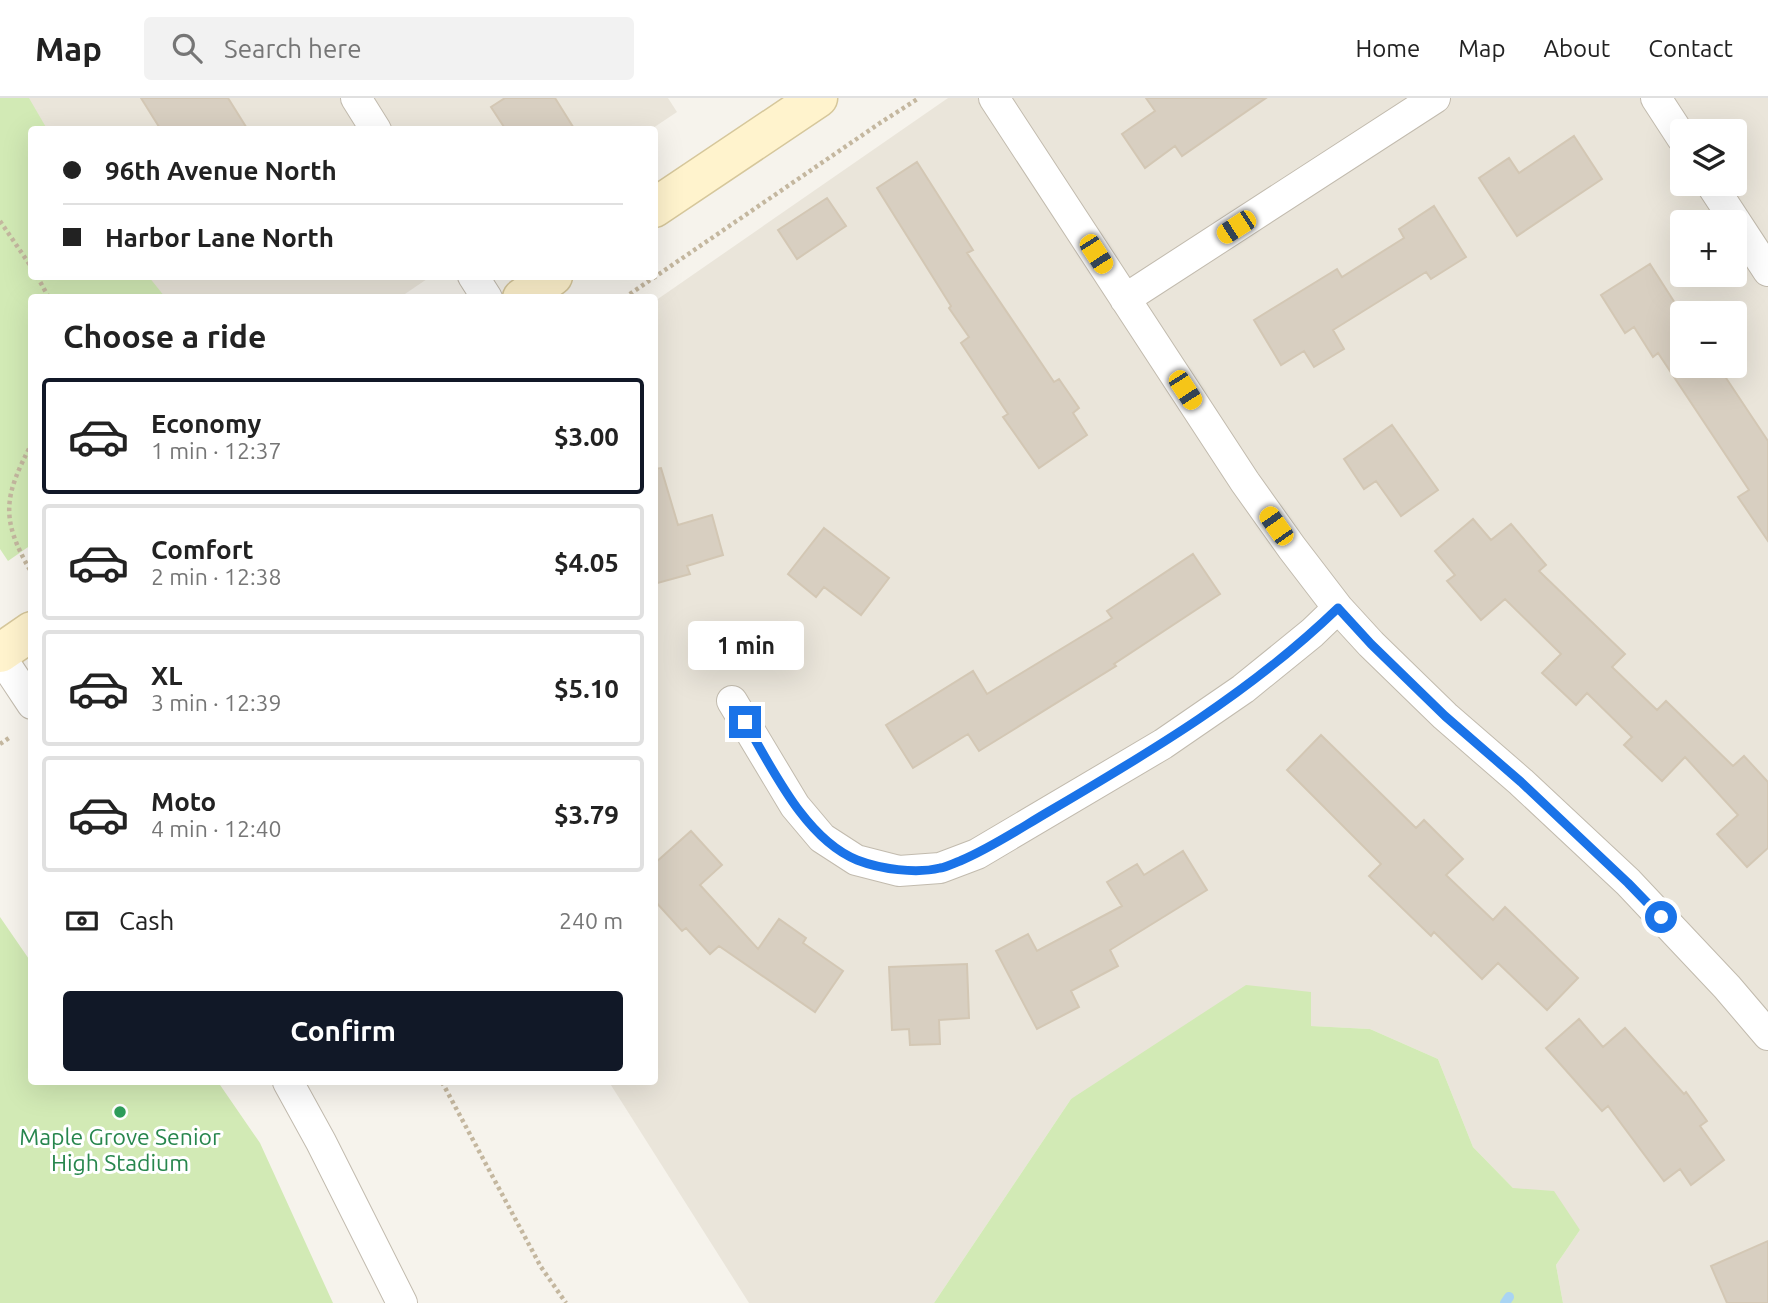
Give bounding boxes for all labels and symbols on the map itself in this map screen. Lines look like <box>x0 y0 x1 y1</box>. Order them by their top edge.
car <box>1213 207 1260 247</box>
car <box>1076 231 1117 277</box>
car <box>1165 367 1206 413</box>
car <box>1256 503 1297 549</box>
callout: 1 min <box>687 620 803 670</box>
route end <box>729 706 761 738</box>
route start <box>1645 901 1677 933</box>
marker: Maple Grove Senior High Stadium <box>112 1104 128 1120</box>
place label: Maple Grove Senior High Stadium <box>19 1124 221 1175</box>

